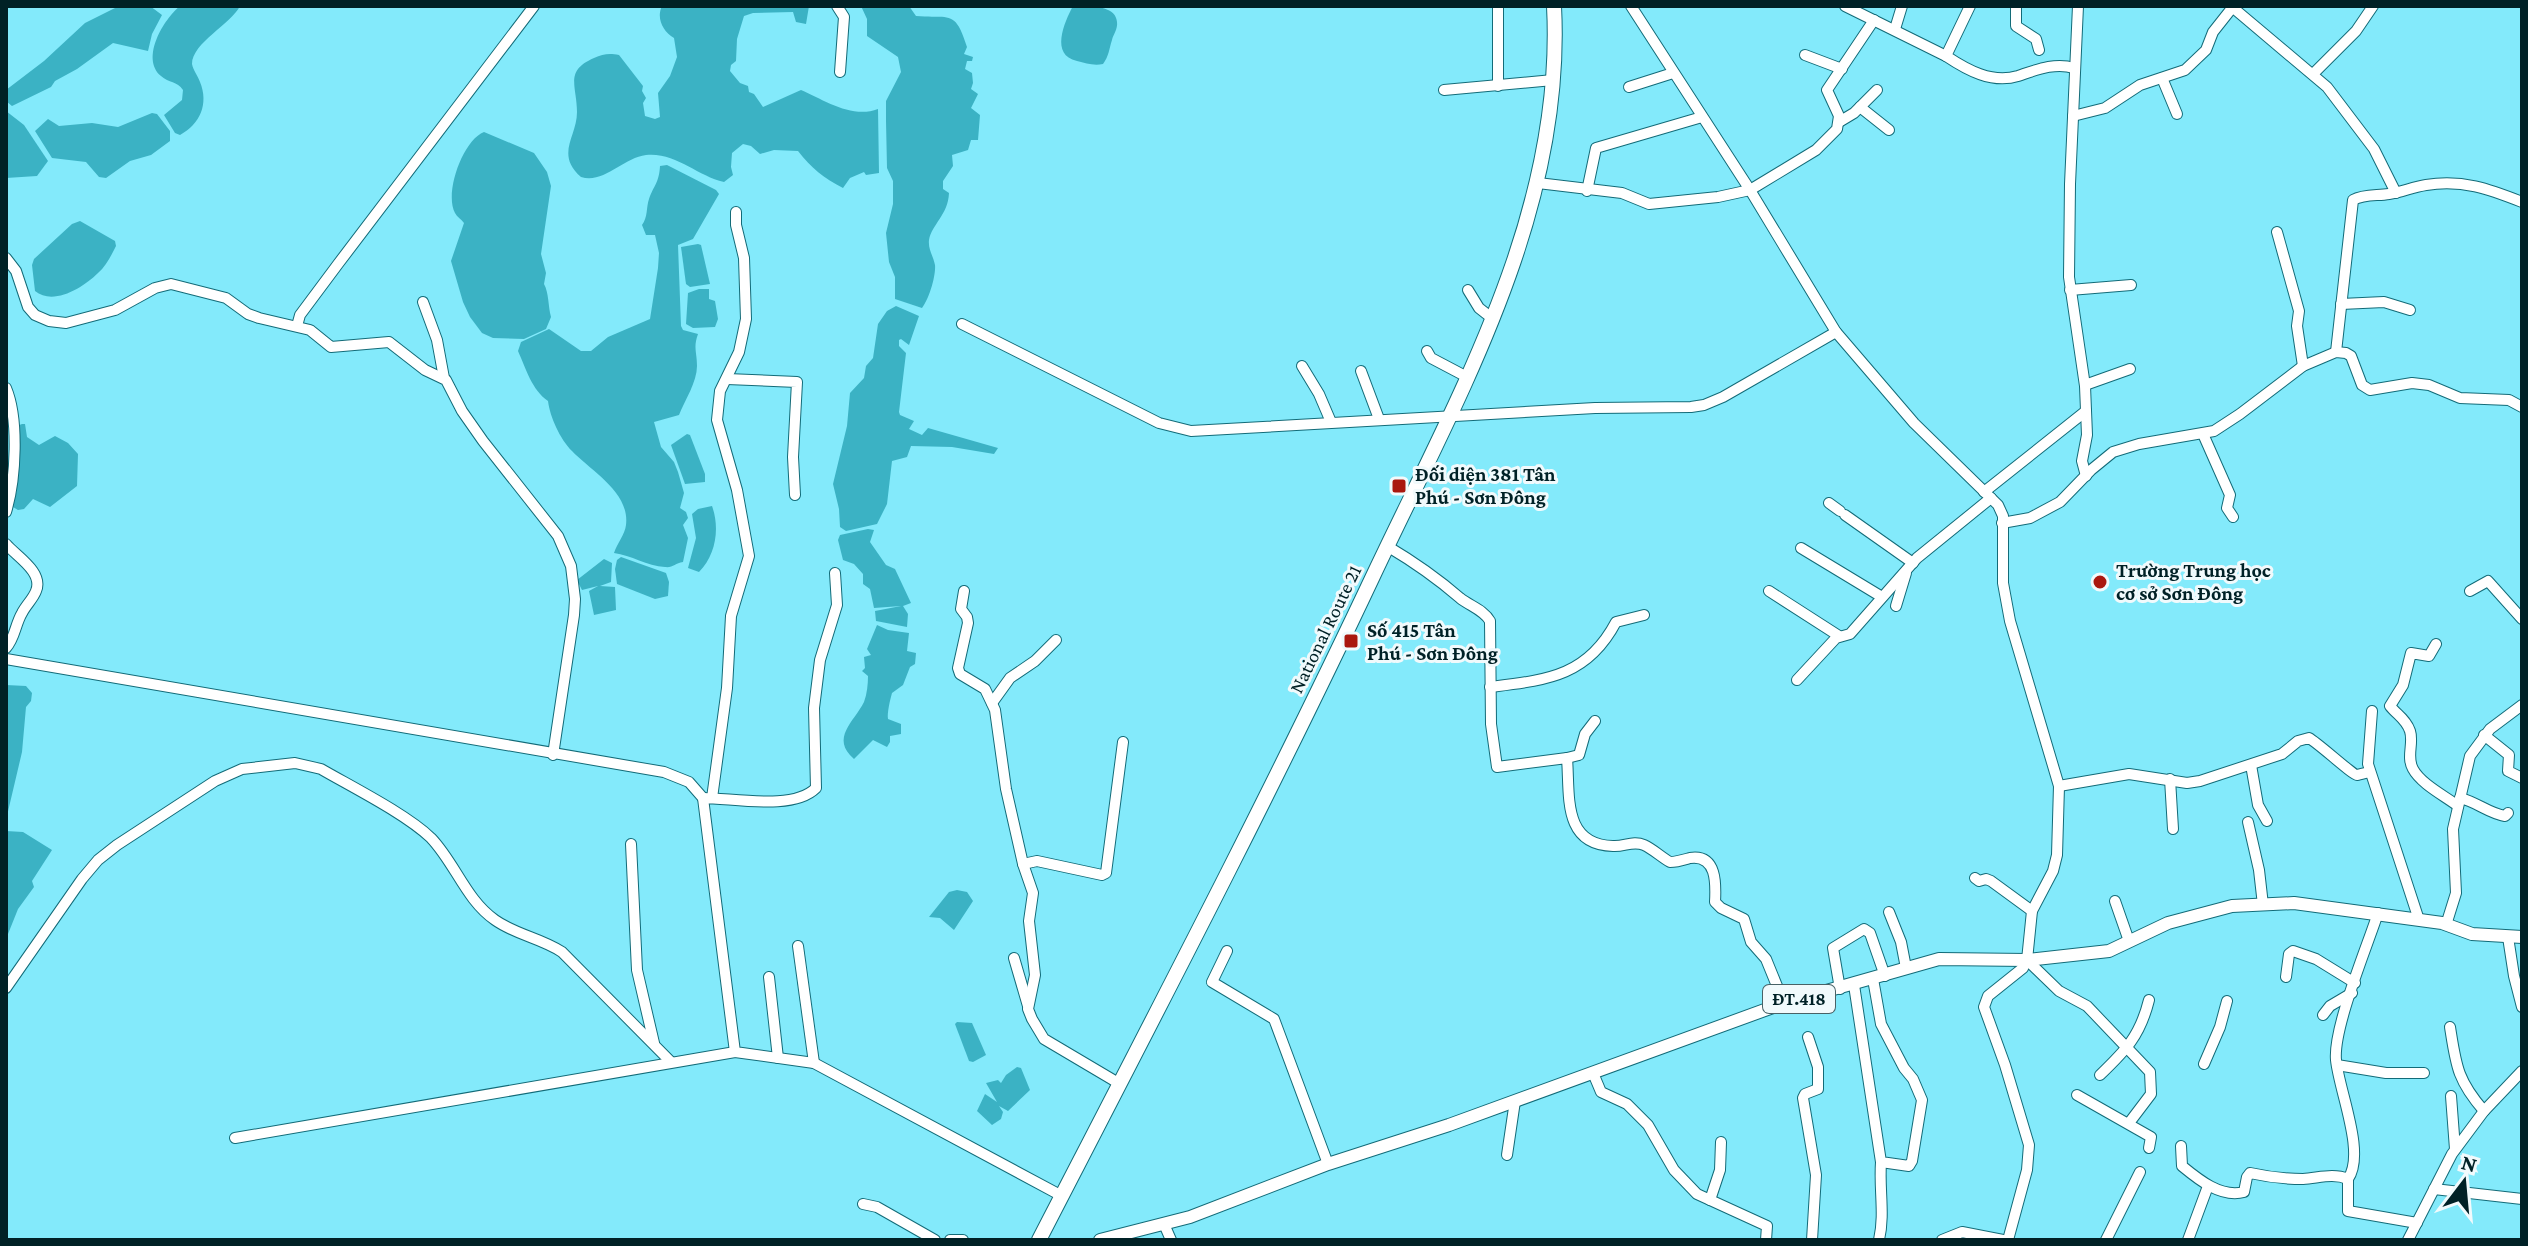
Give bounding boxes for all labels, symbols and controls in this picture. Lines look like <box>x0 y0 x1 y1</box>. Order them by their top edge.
place label: Đối diện 381 Tân Phú - Sơn Đông <box>1415 463 1556 508</box>
marker: Đối diện 381 Tân Phú - Sơn Đông <box>1390 477 1408 495</box>
place label: Trường Trung học cơ sở Sơn Đông <box>2116 559 2271 604</box>
street label: National Route 21 <box>1285 561 1365 697</box>
marker: Trường Trung học cơ sở Sơn Đông <box>2091 573 2109 591</box>
place label: Số 415 Tân Phú - Sơn Đông <box>1367 619 1498 664</box>
marker: Số 415 Tân Phú - Sơn Đông <box>1342 632 1360 650</box>
road number: ĐT.418 <box>1763 985 1835 1013</box>
north arrow <box>2424 1142 2504 1222</box>
text: N <box>2459 1149 2480 1177</box>

